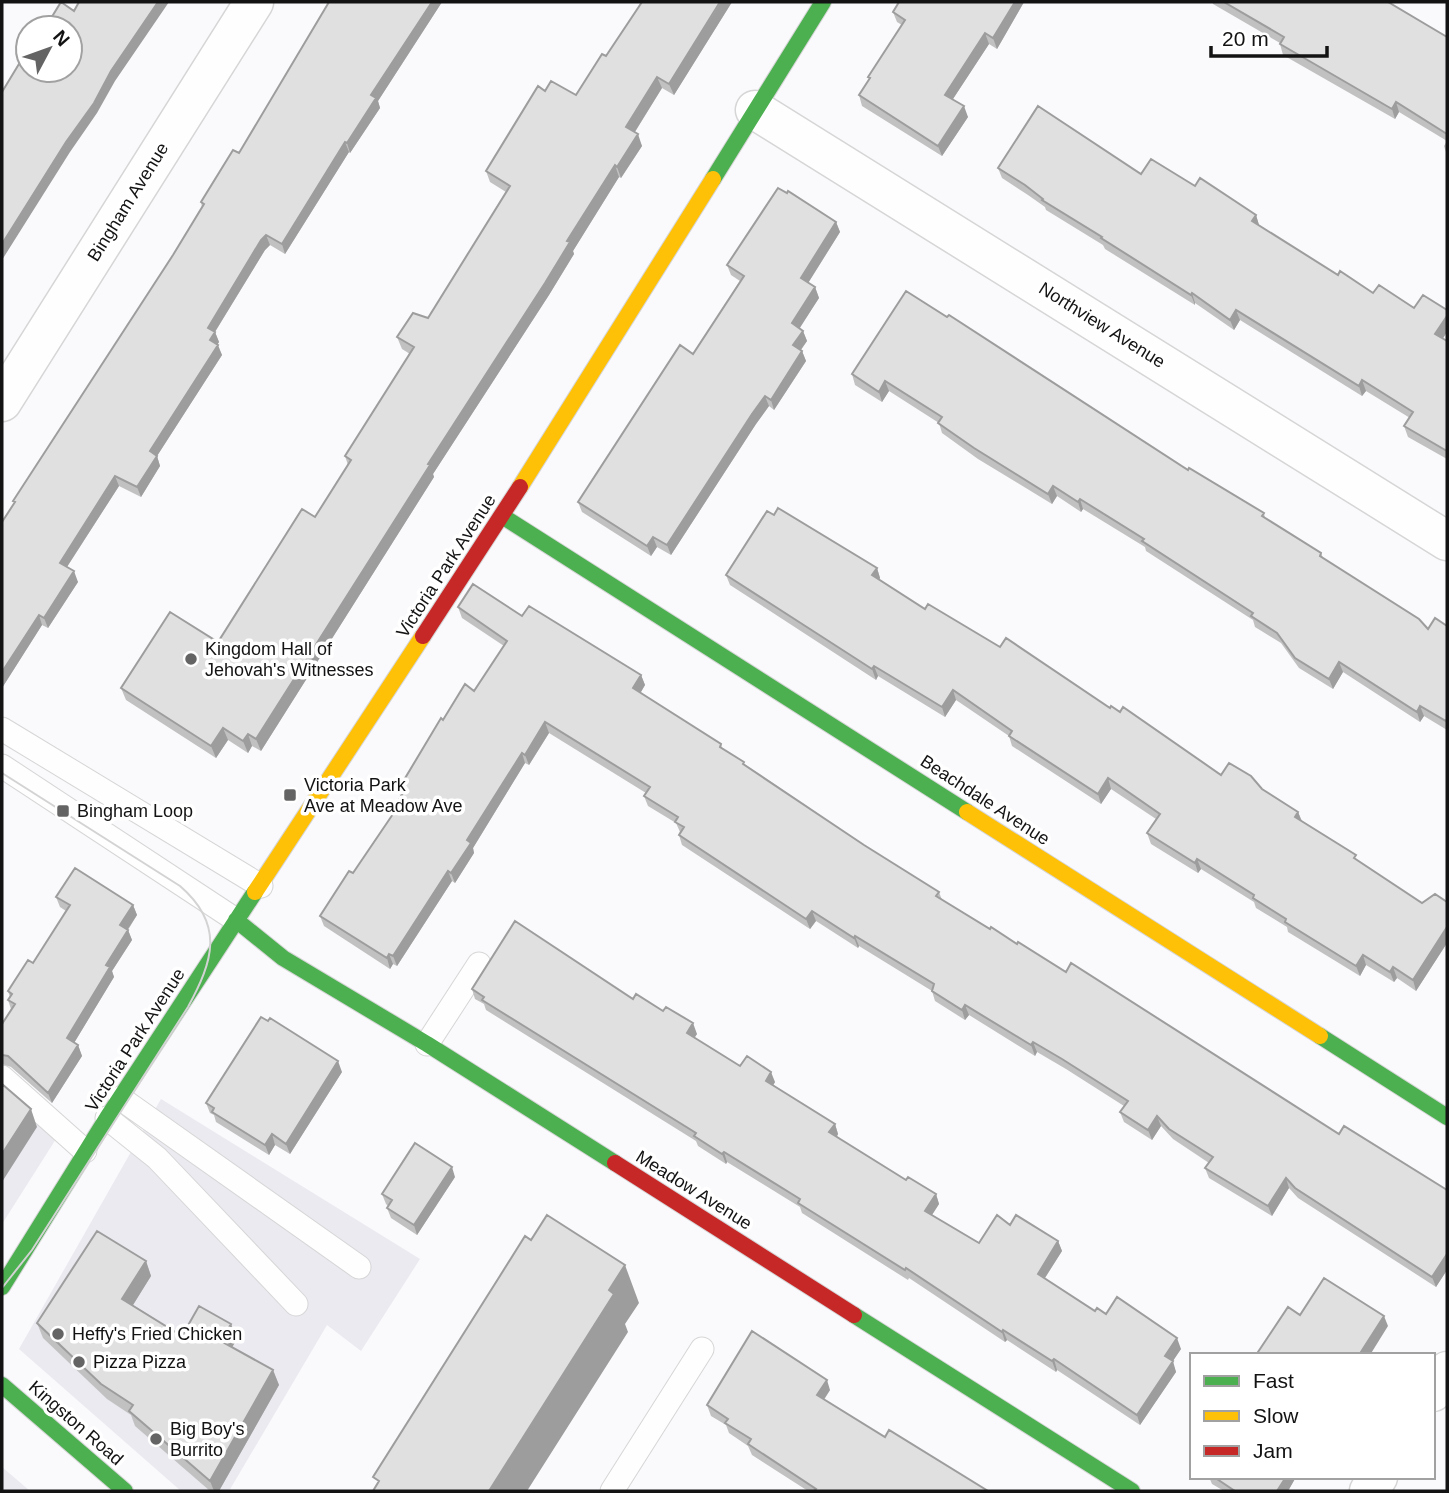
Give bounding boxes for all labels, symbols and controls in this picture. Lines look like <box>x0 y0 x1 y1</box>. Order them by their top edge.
north arrow <box>14 14 84 84</box>
scale bar <box>1211 14 1326 58</box>
text: N <box>49 26 74 50</box>
text: 20 m <box>1222 27 1269 50</box>
street label: Bingham Avenue <box>84 139 172 265</box>
street label: Northview Avenue <box>1035 278 1169 372</box>
street label: Victoria Park Avenue <box>392 491 500 641</box>
place label: Kingdom Hall of Jehovah's Witnesses <box>205 639 374 680</box>
marker: Kingdom Hall of Jehovah's Witnesses <box>183 651 199 667</box>
street label: Beachdale Avenue <box>917 751 1053 849</box>
place label: Victoria Park Ave at Meadow Ave <box>304 775 462 816</box>
marker: Victoria Park Ave at Meadow Ave <box>282 787 298 803</box>
place label: Bingham Loop <box>77 801 193 821</box>
marker: Bingham Loop <box>55 803 71 819</box>
street label: Victoria Park Avenue <box>81 965 189 1115</box>
street label: Meadow Avenue <box>632 1146 756 1234</box>
place label: Heffy's Fried Chicken <box>72 1324 242 1344</box>
marker: Heffy's Fried Chicken <box>50 1326 66 1342</box>
place label: Pizza Pizza <box>93 1352 187 1372</box>
legend <box>1190 1353 1435 1479</box>
marker: Pizza Pizza <box>71 1354 87 1370</box>
text: Fast <box>1253 1369 1294 1392</box>
street label: Kingston Road <box>25 1377 127 1469</box>
text: Slow <box>1253 1404 1299 1427</box>
place label: Big Boy's Burrito <box>170 1419 244 1460</box>
marker: Big Boy's Burrito <box>148 1431 164 1447</box>
text: Jam <box>1253 1439 1293 1462</box>

